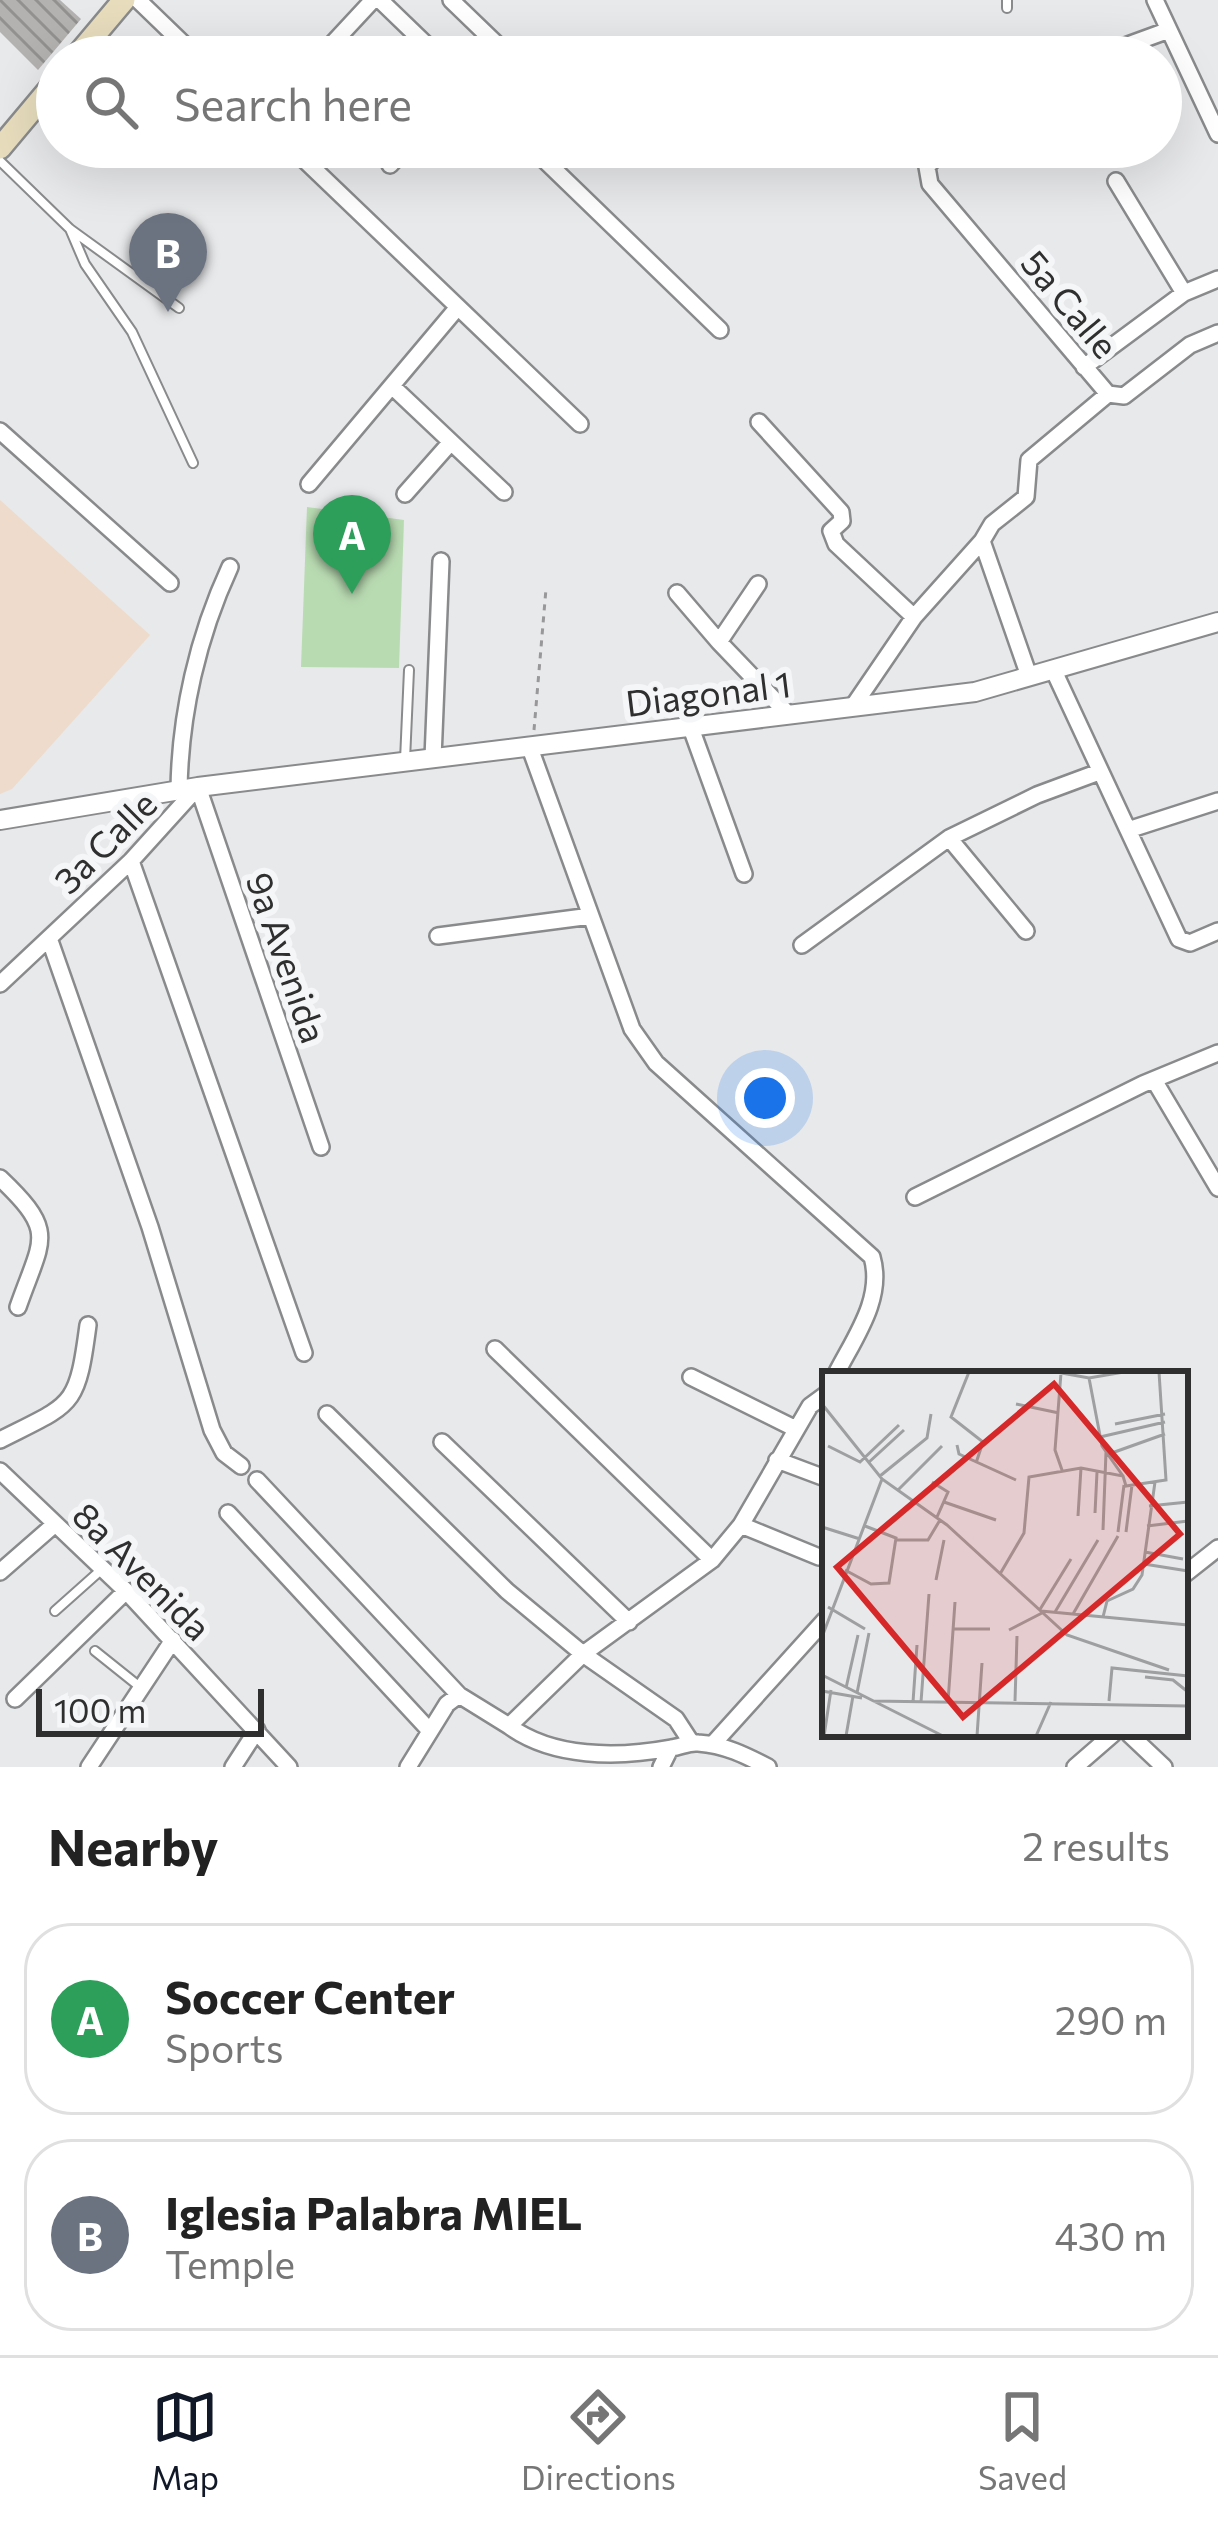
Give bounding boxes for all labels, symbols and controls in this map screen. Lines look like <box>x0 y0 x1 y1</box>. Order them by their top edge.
search box <box>36 36 1182 168</box>
icon: search <box>78 69 144 135</box>
text: Search here <box>174 75 412 130</box>
pin: B <box>129 213 207 312</box>
street label: 5a Calle <box>1013 240 1129 366</box>
pin: A <box>313 495 391 594</box>
street label: Diagonal 1 <box>623 660 793 724</box>
street label: 3a Calle <box>44 781 164 901</box>
street label: 9a Avenida <box>238 866 338 1048</box>
your location <box>735 1068 795 1128</box>
inset map <box>822 1371 1188 1737</box>
street label: 8a Avenida <box>65 1492 221 1648</box>
scale bar <box>36 1683 264 1736</box>
text: 100 m <box>54 1689 146 1730</box>
text: Nearby <box>48 1814 218 1877</box>
text: 2 results <box>1022 1821 1170 1869</box>
text: Soccer Center <box>165 1968 455 2023</box>
text: A <box>76 1995 104 2043</box>
text: 290 m <box>1055 1995 1167 2043</box>
text: Sports <box>165 2023 284 2071</box>
text: Iglesia Palabra MIEL <box>165 2184 582 2239</box>
text: B <box>77 2211 103 2259</box>
text: 430 m <box>1054 2211 1167 2259</box>
text: Temple <box>165 2239 295 2287</box>
tab: Map <box>151 2384 219 2497</box>
tab: Directions <box>521 2384 676 2497</box>
tab: Saved <box>978 2384 1067 2497</box>

